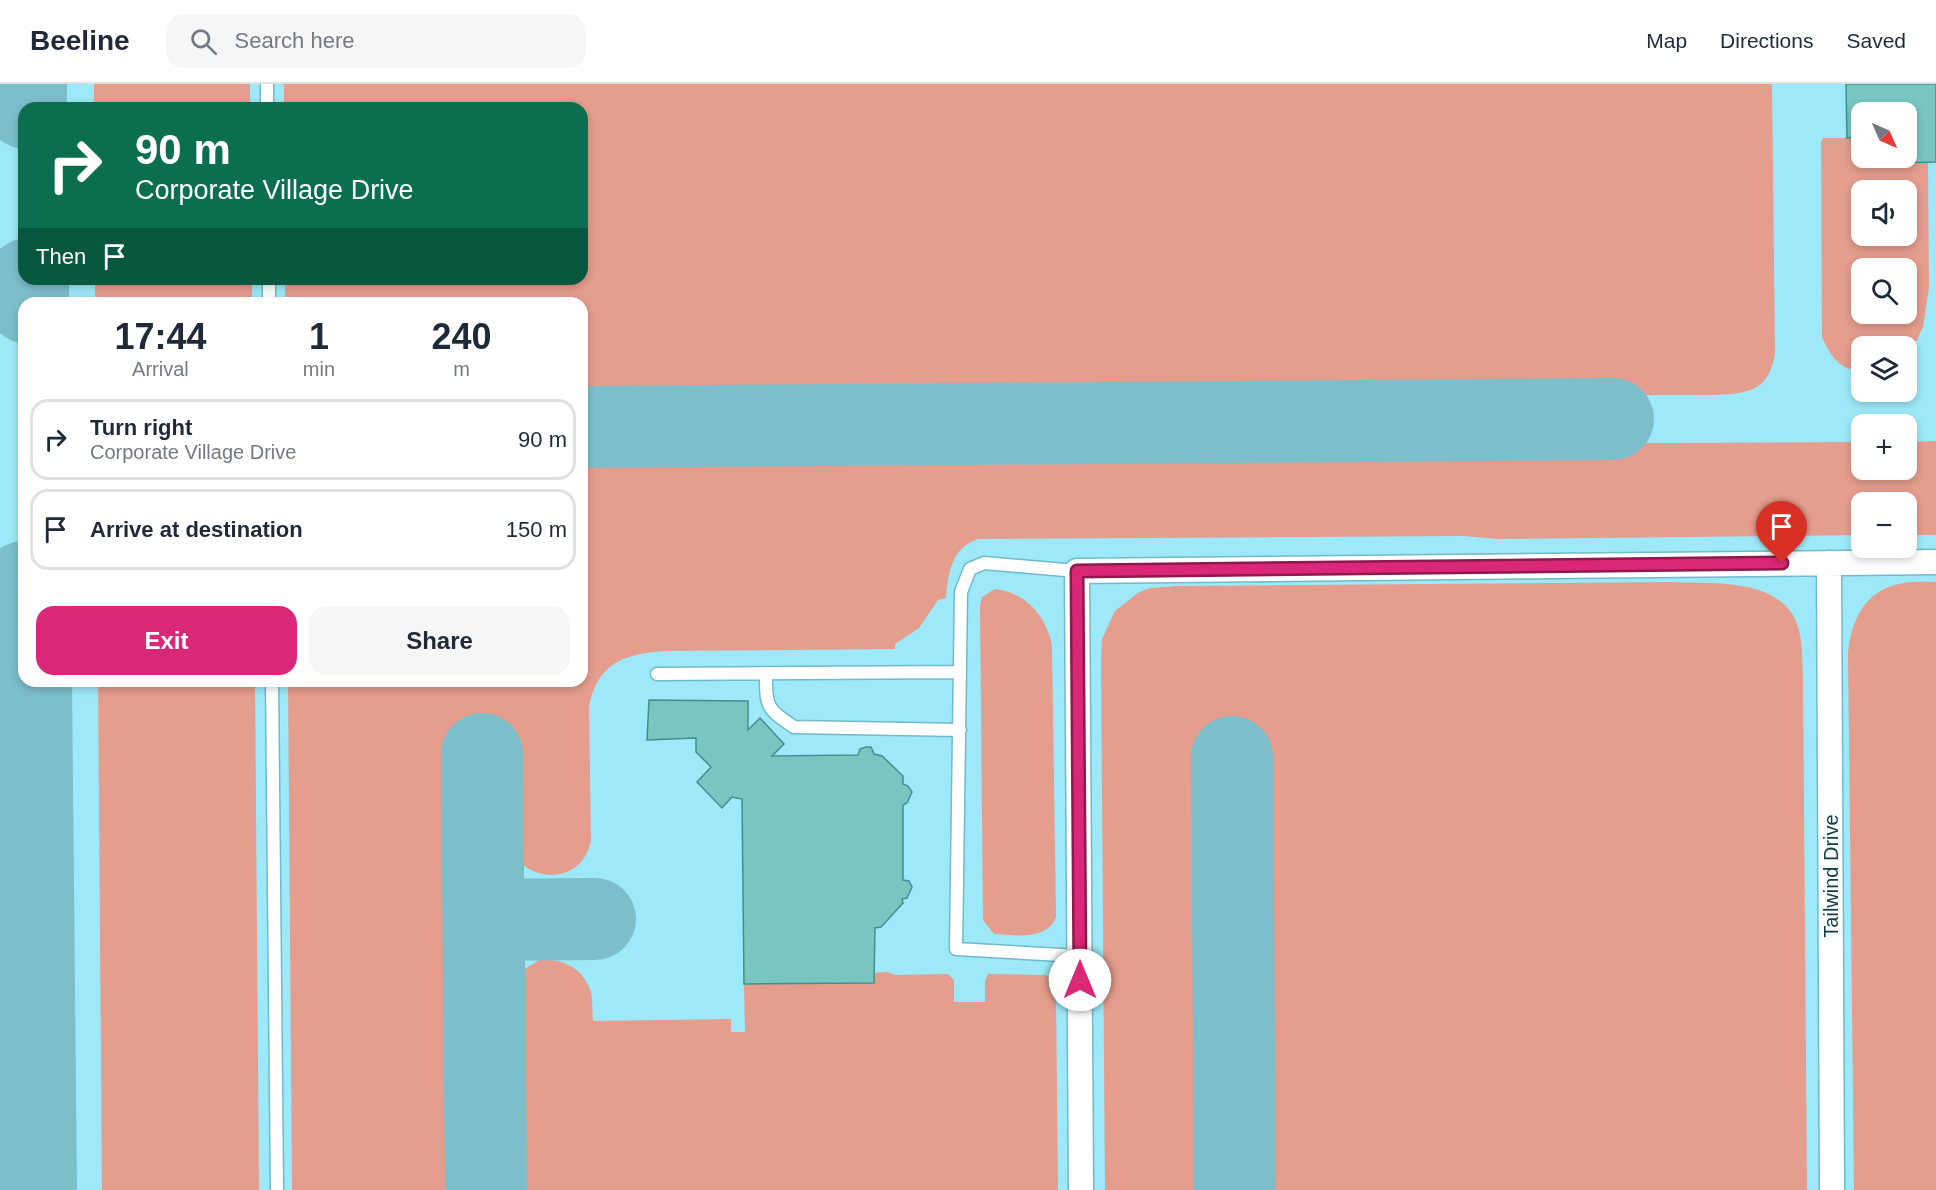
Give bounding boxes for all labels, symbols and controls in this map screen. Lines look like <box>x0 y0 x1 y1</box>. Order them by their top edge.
search box <box>166 14 586 68</box>
text: Beeline <box>30 25 130 56</box>
icon: search <box>187 25 220 58</box>
text: Search here <box>235 28 354 53</box>
text: Map <box>1646 29 1687 52</box>
text: Directions <box>1720 29 1813 52</box>
text: Saved <box>1846 29 1906 52</box>
north arrow <box>1851 102 1917 168</box>
map controls <box>1851 102 1917 558</box>
icon: right <box>36 126 114 204</box>
text: 90 m <box>135 126 231 173</box>
text: Corporate Village Drive <box>135 175 414 205</box>
button: sound <box>1851 180 1917 246</box>
icon: arrive <box>98 240 131 273</box>
text: Then <box>36 244 86 269</box>
button: search <box>1851 258 1917 324</box>
text: 17:44 <box>114 316 206 357</box>
text: 1 <box>309 316 329 357</box>
text: 240 <box>431 316 492 357</box>
button: layers <box>1851 336 1917 402</box>
text: Arrival <box>132 358 189 380</box>
text: min <box>303 358 335 380</box>
text: m <box>453 358 470 380</box>
button: + <box>1851 414 1917 480</box>
text: Turn right <box>90 415 192 440</box>
icon: right <box>39 423 72 456</box>
text: 90 m <box>518 427 567 452</box>
text: Corporate Village Drive <box>90 441 296 463</box>
button: − <box>1851 492 1917 558</box>
pin <box>1756 501 1807 563</box>
icon: arrive <box>1765 510 1798 543</box>
icon: arrive <box>39 513 72 546</box>
text: Arrive at destination <box>90 517 303 542</box>
text: 150 m <box>506 517 567 542</box>
button: Exit <box>36 606 297 675</box>
button: Share <box>309 606 570 675</box>
street label: Tailwind Drive <box>1820 814 1842 938</box>
position arrow <box>1048 948 1112 1012</box>

